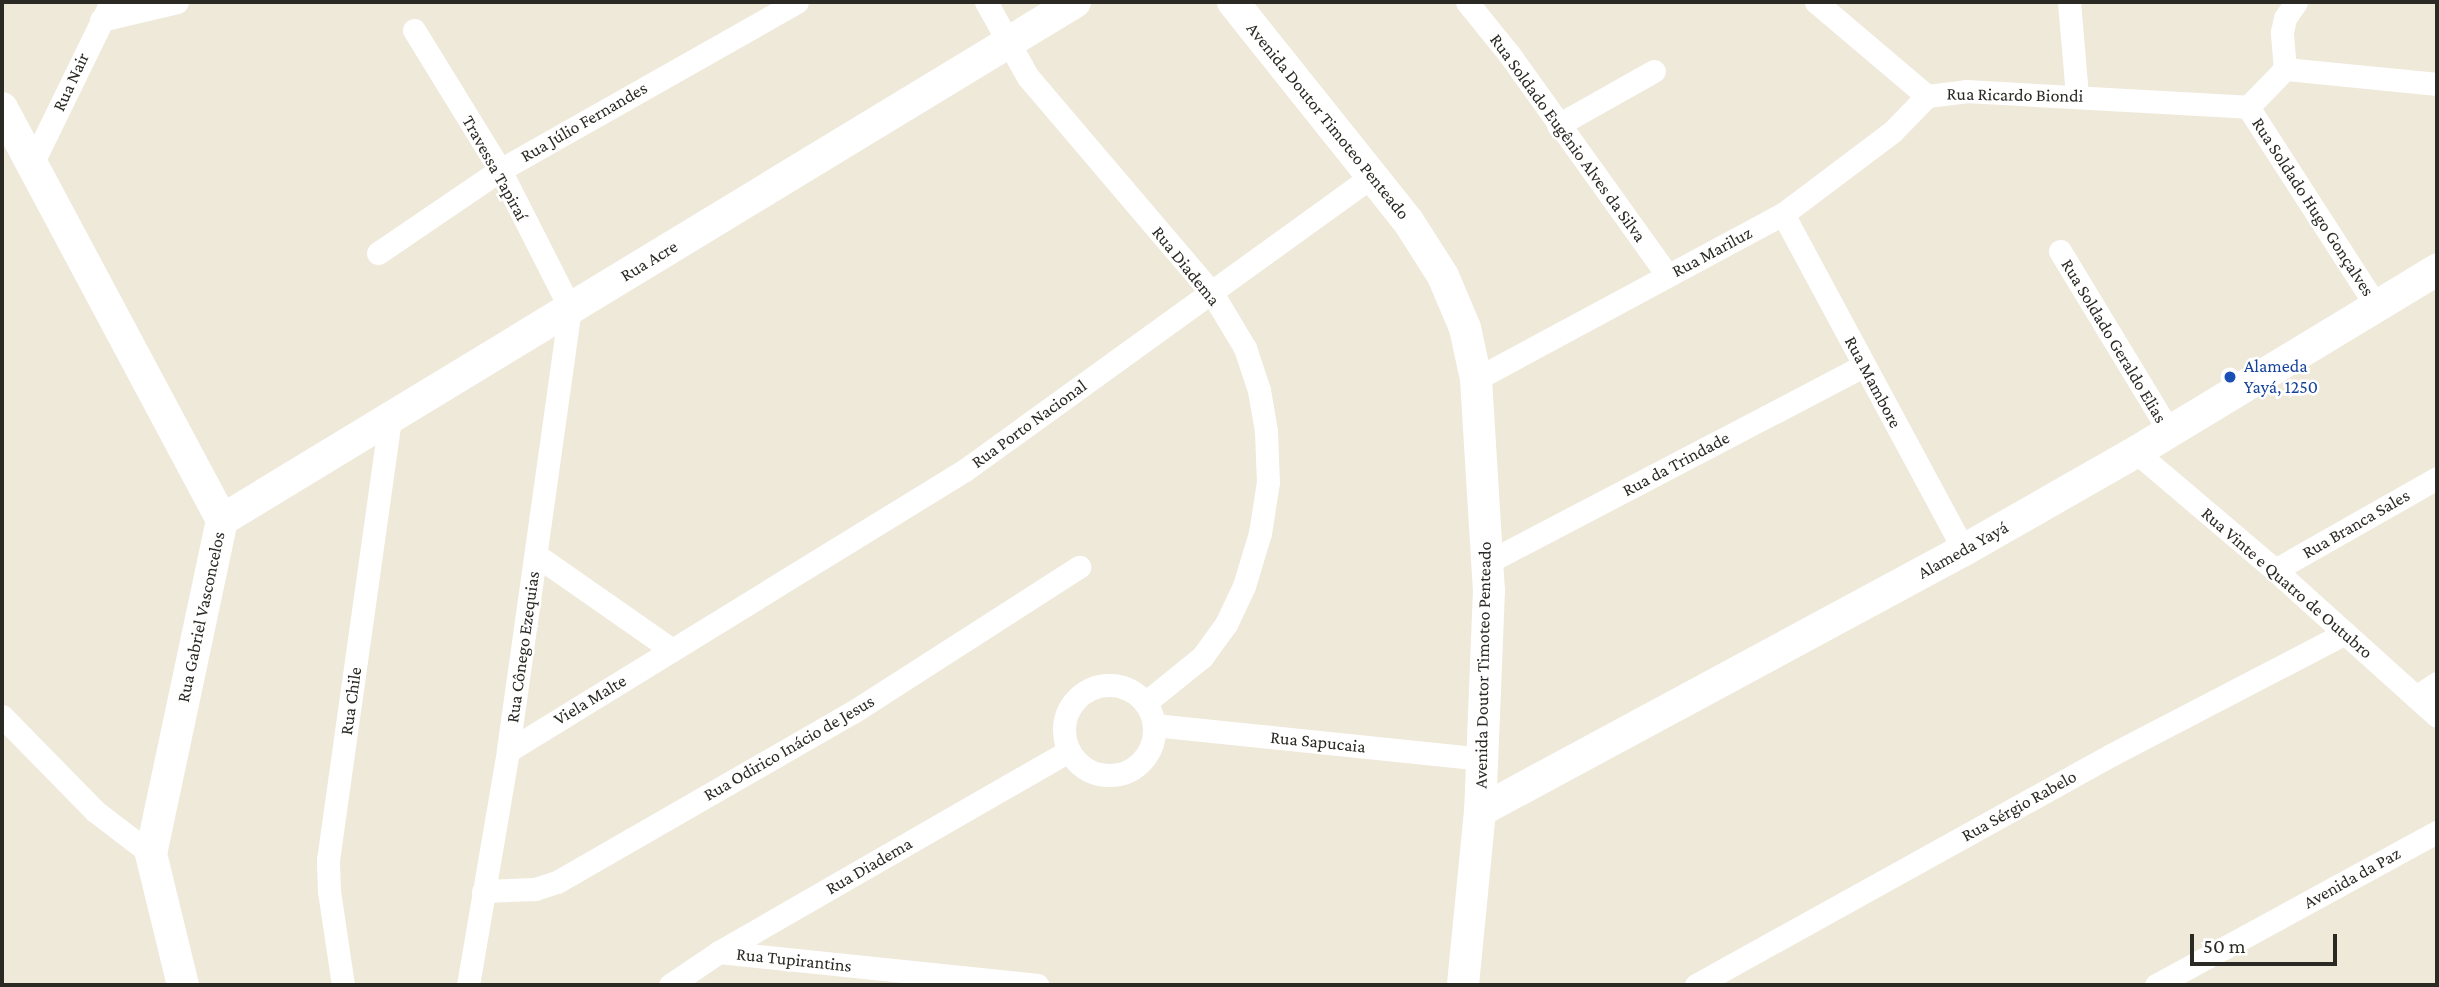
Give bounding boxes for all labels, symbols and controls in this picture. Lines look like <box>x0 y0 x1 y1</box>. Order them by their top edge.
street label: Avenida Doutor Timoteo Penteado <box>1242 18 1414 224</box>
street label: Rua Soldado Eugênio Alves da Silva <box>1485 30 1651 246</box>
street label: Rua Nair <box>48 49 94 115</box>
street label: Rua Júlio Fernandes <box>517 77 651 167</box>
street label: Rua Ricardo Biondi <box>1947 83 2083 107</box>
street label: Travessa Tapiraí <box>457 112 533 224</box>
street label: Rua Soldado Hugo Gonçalves <box>2247 114 2379 300</box>
street label: Rua Diadema <box>1147 222 1225 310</box>
street label: Rua Mariluz <box>1668 222 1756 282</box>
street label: Rua Acre <box>617 236 681 286</box>
street label: Rua Soldado Geraldo Elias <box>2056 255 2172 427</box>
street label: Rua Mambore <box>1840 332 1906 432</box>
place label: Alameda Yayá, 1250 <box>2244 356 2318 398</box>
marker: Alameda Yayá, 1250 <box>2222 369 2238 385</box>
street label: Rua Porto Nacional <box>967 375 1091 473</box>
street label: Rua da Trindade <box>1619 427 1733 501</box>
street label: Rua Branca Sales <box>2298 485 2414 563</box>
street label: Rua Vinte e Quatro de Outubro <box>2197 503 2377 663</box>
street label: Alameda Yayá <box>1914 516 2012 584</box>
street label: Rua Gabriel Vasconcelos <box>172 530 230 704</box>
street label: Avenida Doutor Timoteo Penteado <box>1470 541 1496 789</box>
street label: Rua Cônego Ezequias <box>502 570 544 724</box>
street label: Rua Chile <box>336 666 366 736</box>
street label: Viela Malte <box>550 670 630 730</box>
street label: Rua Odirico Inácio de Jesus <box>700 690 878 806</box>
street label: Rua Sapucaia <box>1269 726 1367 758</box>
street label: Rua Sérgio Rabelo <box>1958 765 2080 847</box>
street label: Rua Diadema <box>822 833 916 899</box>
street label: Avenida da Paz <box>2300 843 2404 913</box>
scale bar <box>2194 920 2341 964</box>
text: 50 m <box>2203 934 2246 958</box>
street label: Rua Tupirantins <box>735 943 853 977</box>

